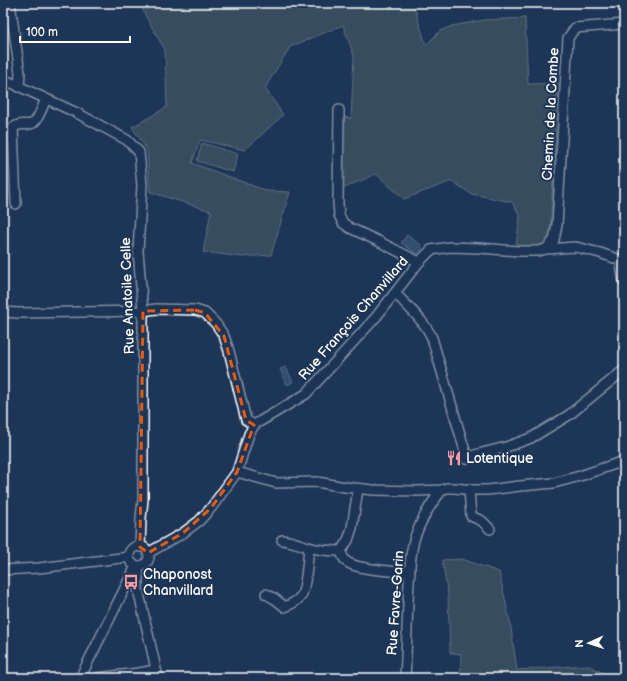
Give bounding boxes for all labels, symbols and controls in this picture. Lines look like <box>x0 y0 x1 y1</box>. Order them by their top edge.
scale bar <box>20 18 130 44</box>
text: 100 m <box>26 25 58 40</box>
street label: Chemin de la Combe <box>539 47 562 181</box>
street label: Rue Anatoile Celle <box>117 237 138 355</box>
street label: Rue François Chanvillard <box>295 253 412 384</box>
restaurant icon: Lotentique <box>445 449 463 467</box>
place label: Lotentique <box>466 450 533 467</box>
street label: Rue Favre-Garin <box>383 550 408 656</box>
place label: Chaponost Chanvillard <box>143 566 213 599</box>
bus stop icon: Chaponost Chanvillard <box>122 573 140 591</box>
north arrow <box>569 623 609 663</box>
text: N <box>573 639 586 648</box>

